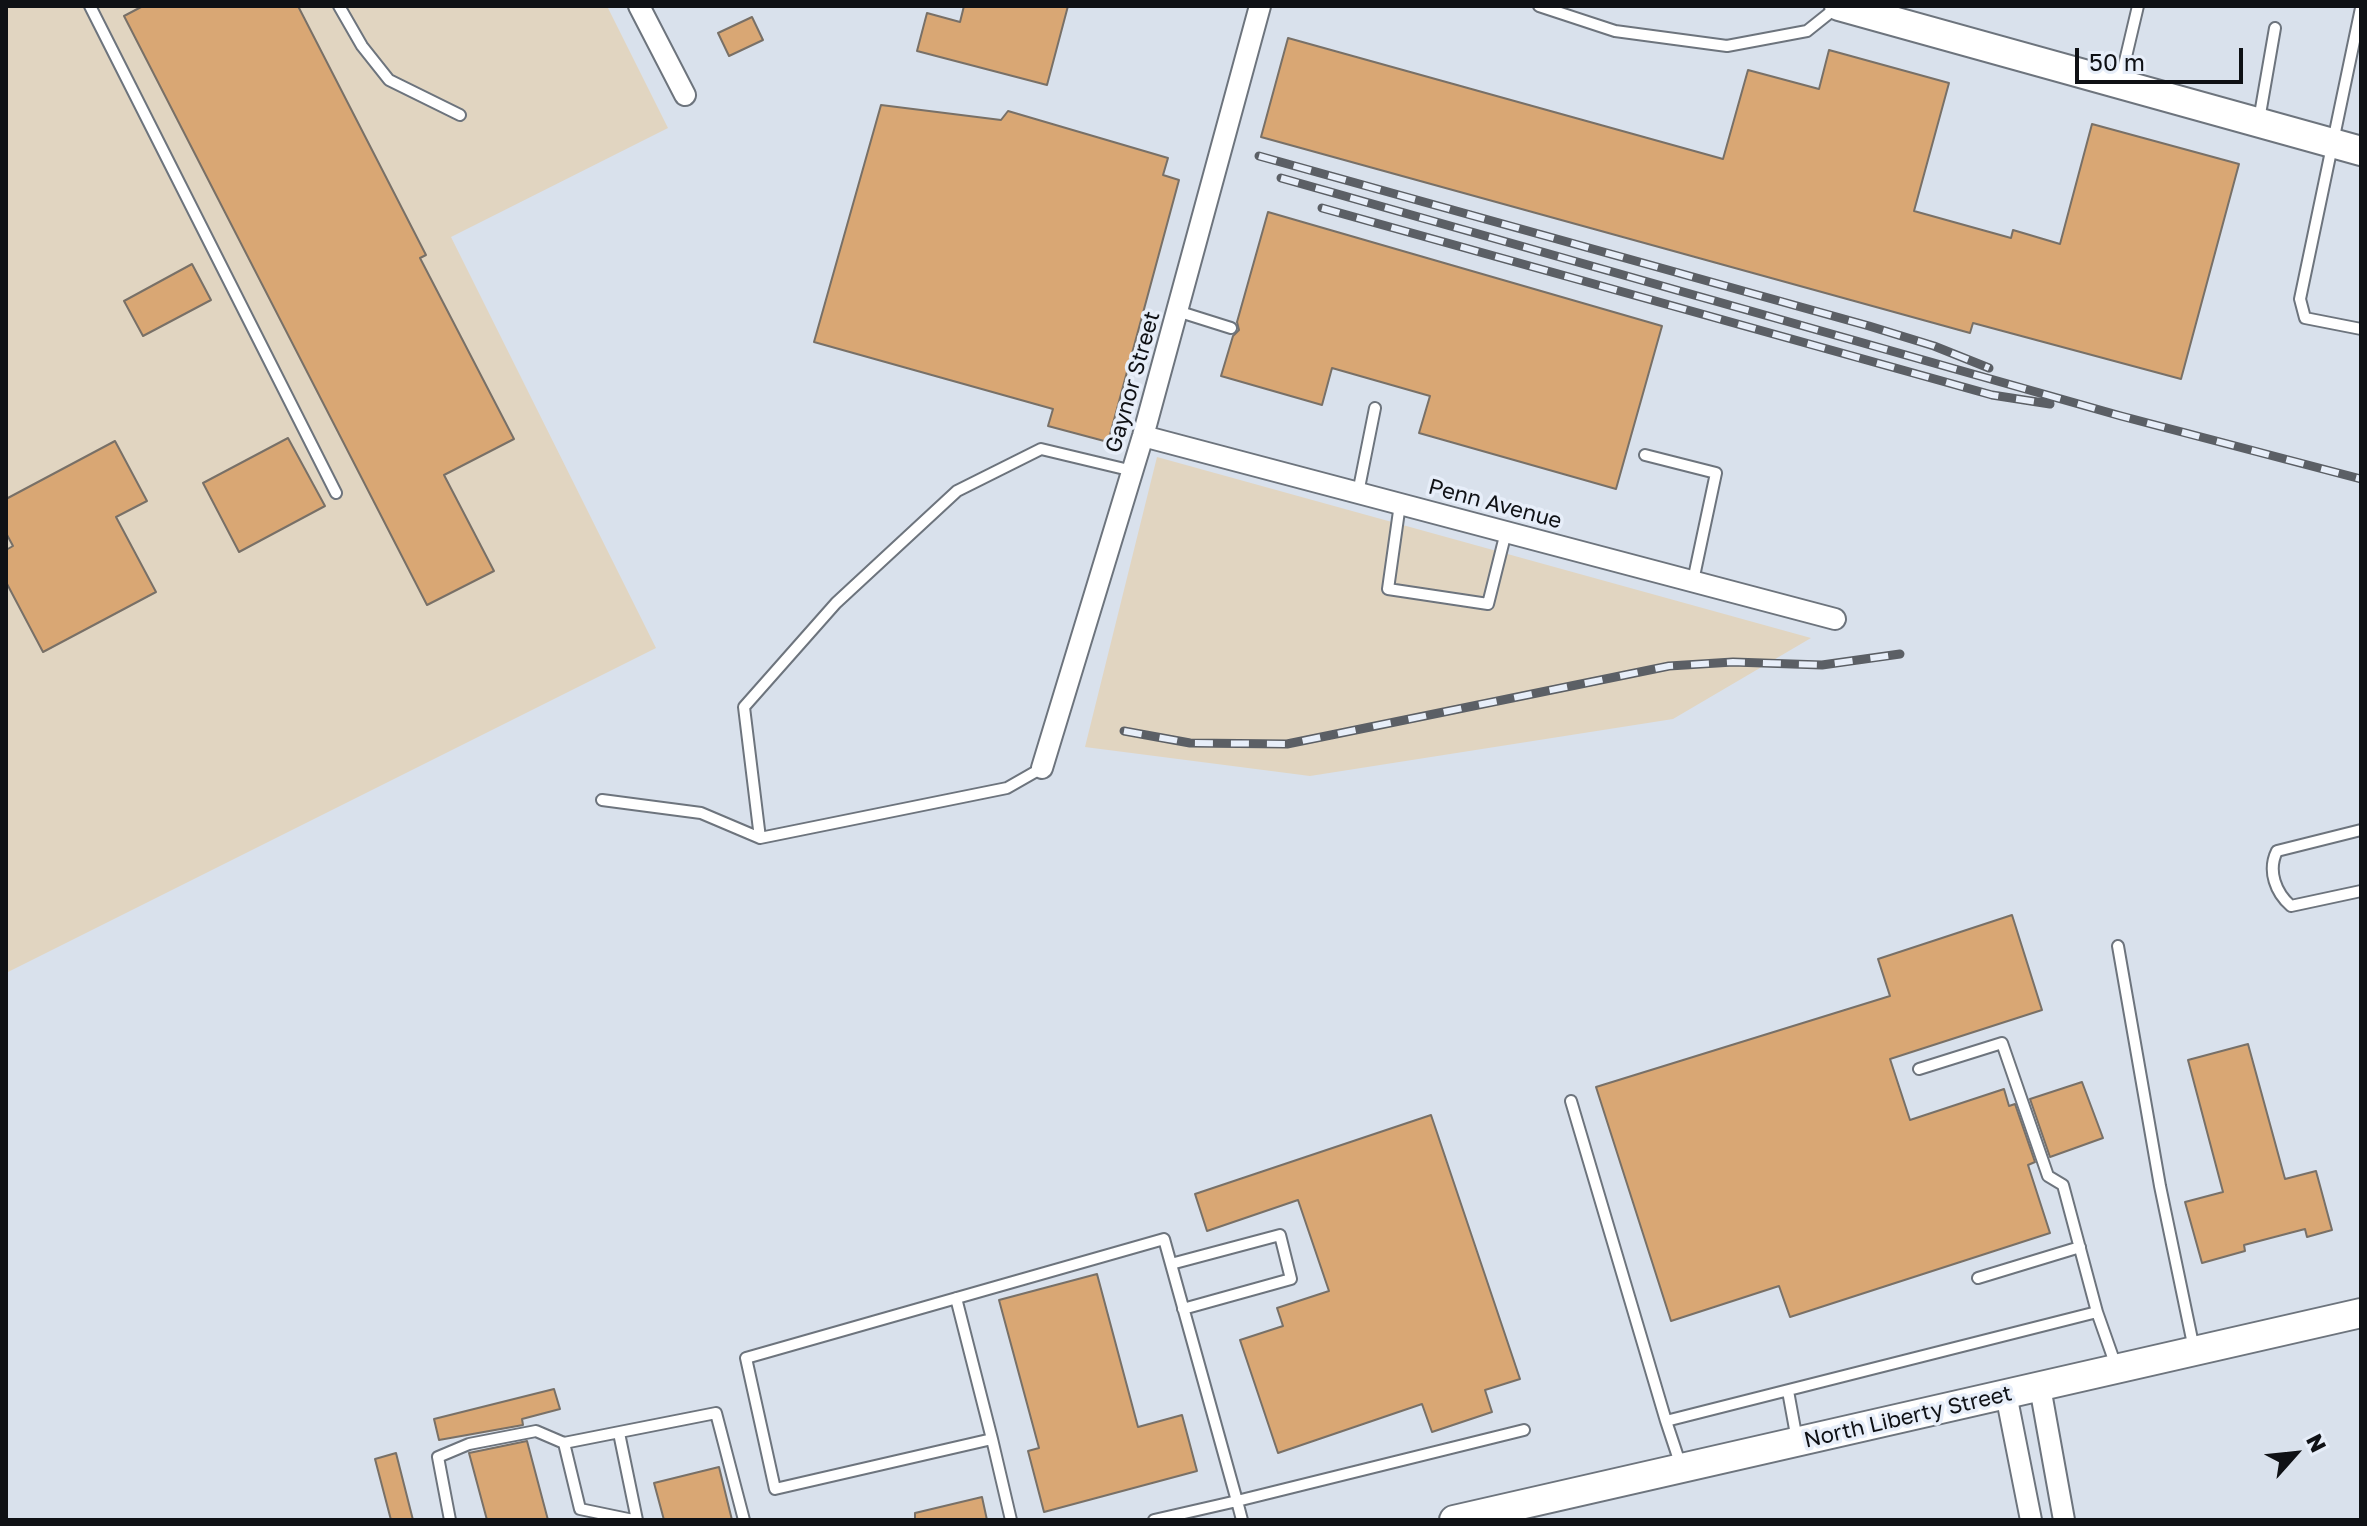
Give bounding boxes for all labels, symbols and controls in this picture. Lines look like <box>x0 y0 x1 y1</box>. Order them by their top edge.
scale bar <box>2079 32 2247 82</box>
text: 50 m <box>2089 47 2145 76</box>
street label: Gaynor Street <box>1100 308 1166 456</box>
street label: Penn Avenue <box>1425 473 1565 535</box>
street label: North Liberty Street <box>1801 1380 2015 1454</box>
north arrow <box>2255 1414 2335 1494</box>
text: N <box>2301 1429 2333 1456</box>

